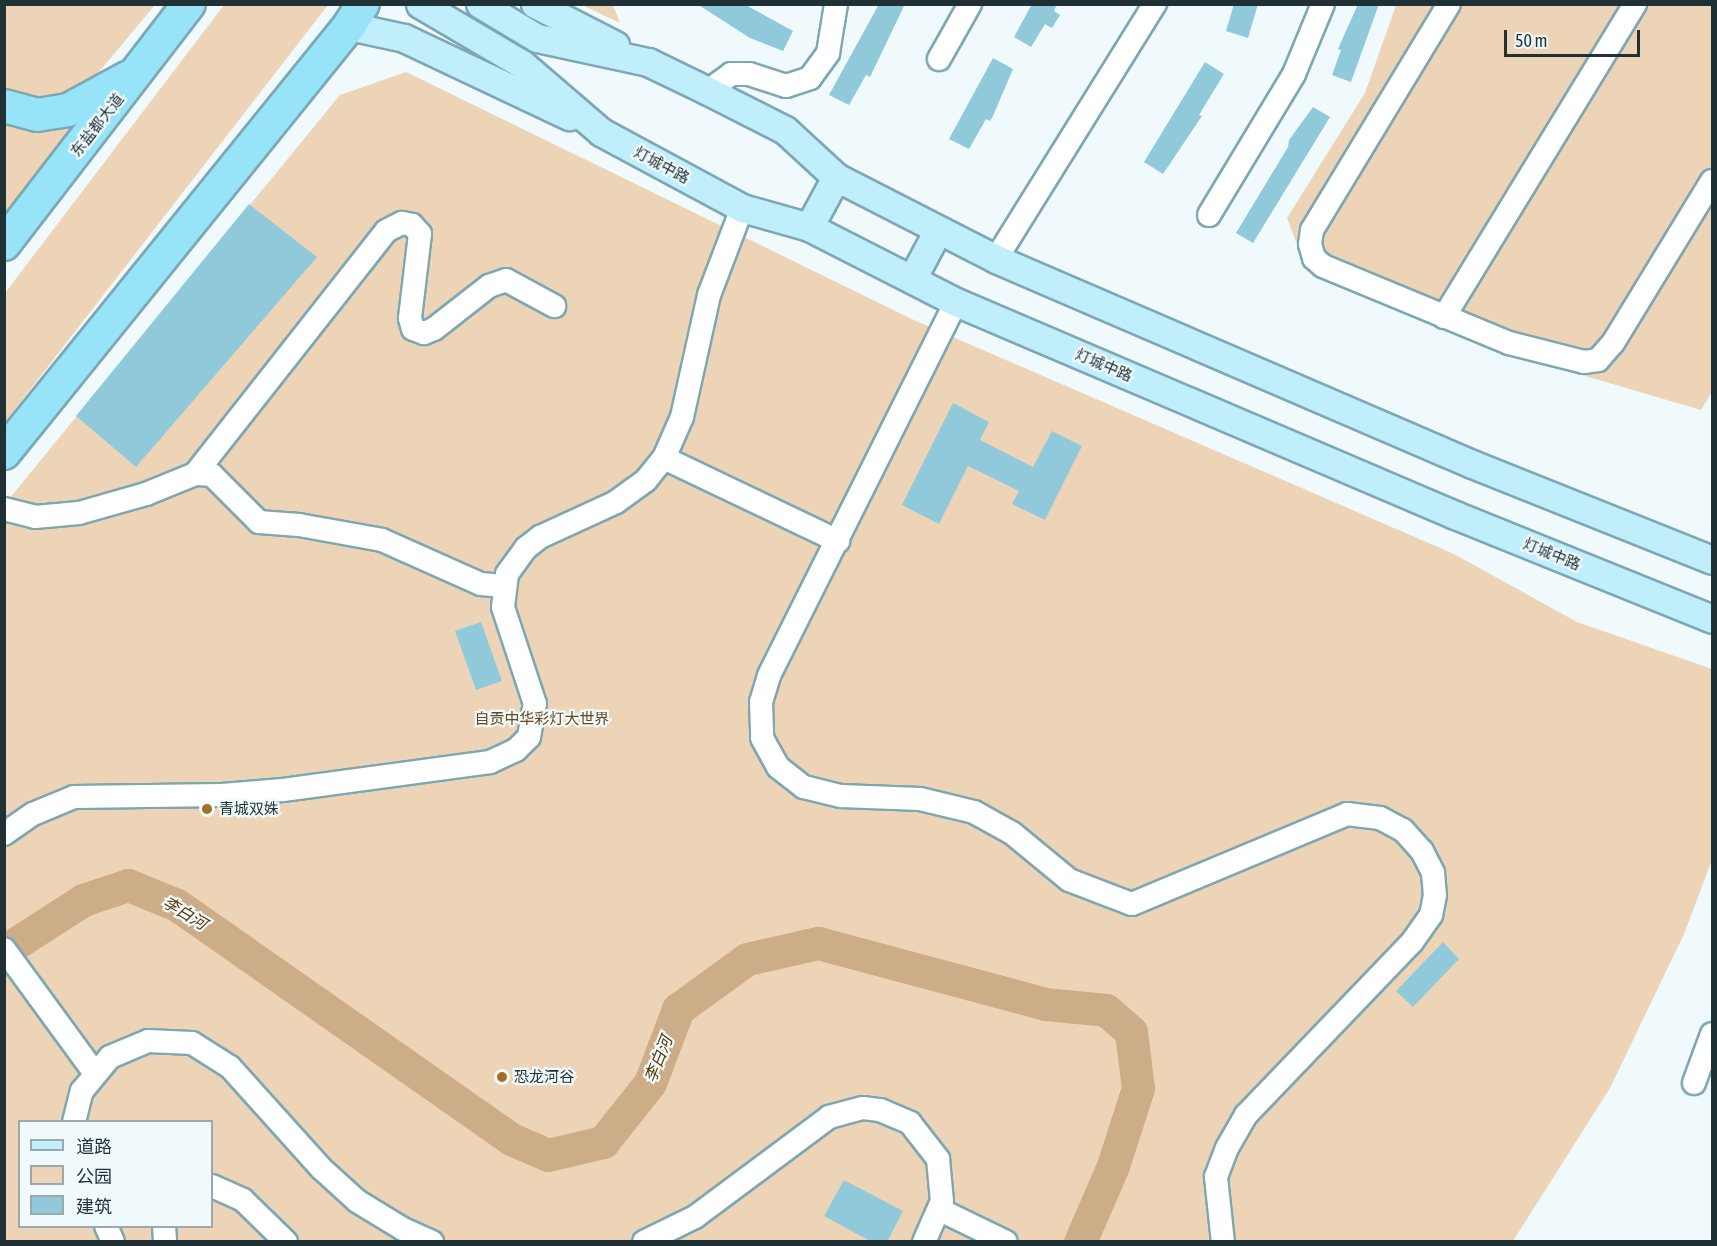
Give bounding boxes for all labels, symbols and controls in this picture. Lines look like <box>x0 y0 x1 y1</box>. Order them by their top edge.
scale bar <box>1507 18 1644 56</box>
text: 50 m <box>1515 30 1547 51</box>
street label: 东盐都大道 <box>67 90 127 160</box>
street label: 灯城中路 <box>631 143 693 187</box>
street label: 灯城中路 <box>1073 345 1135 385</box>
street label: 灯城中路 <box>1521 534 1583 574</box>
park label: 自贡中华彩灯大世界 <box>475 710 609 728</box>
place label: 青城双姝 <box>219 800 279 818</box>
marker: 青城双姝 <box>200 802 214 816</box>
water label: 李白河 <box>159 892 211 934</box>
water label: 李白河 <box>640 1033 676 1085</box>
place label: 恐龙河谷 <box>514 1068 574 1086</box>
marker: 恐龙河谷 <box>495 1070 509 1084</box>
legend <box>18 1120 213 1228</box>
text: 道路 <box>76 1136 112 1157</box>
text: 公园 <box>76 1166 112 1187</box>
text: 建筑 <box>76 1196 112 1217</box>

